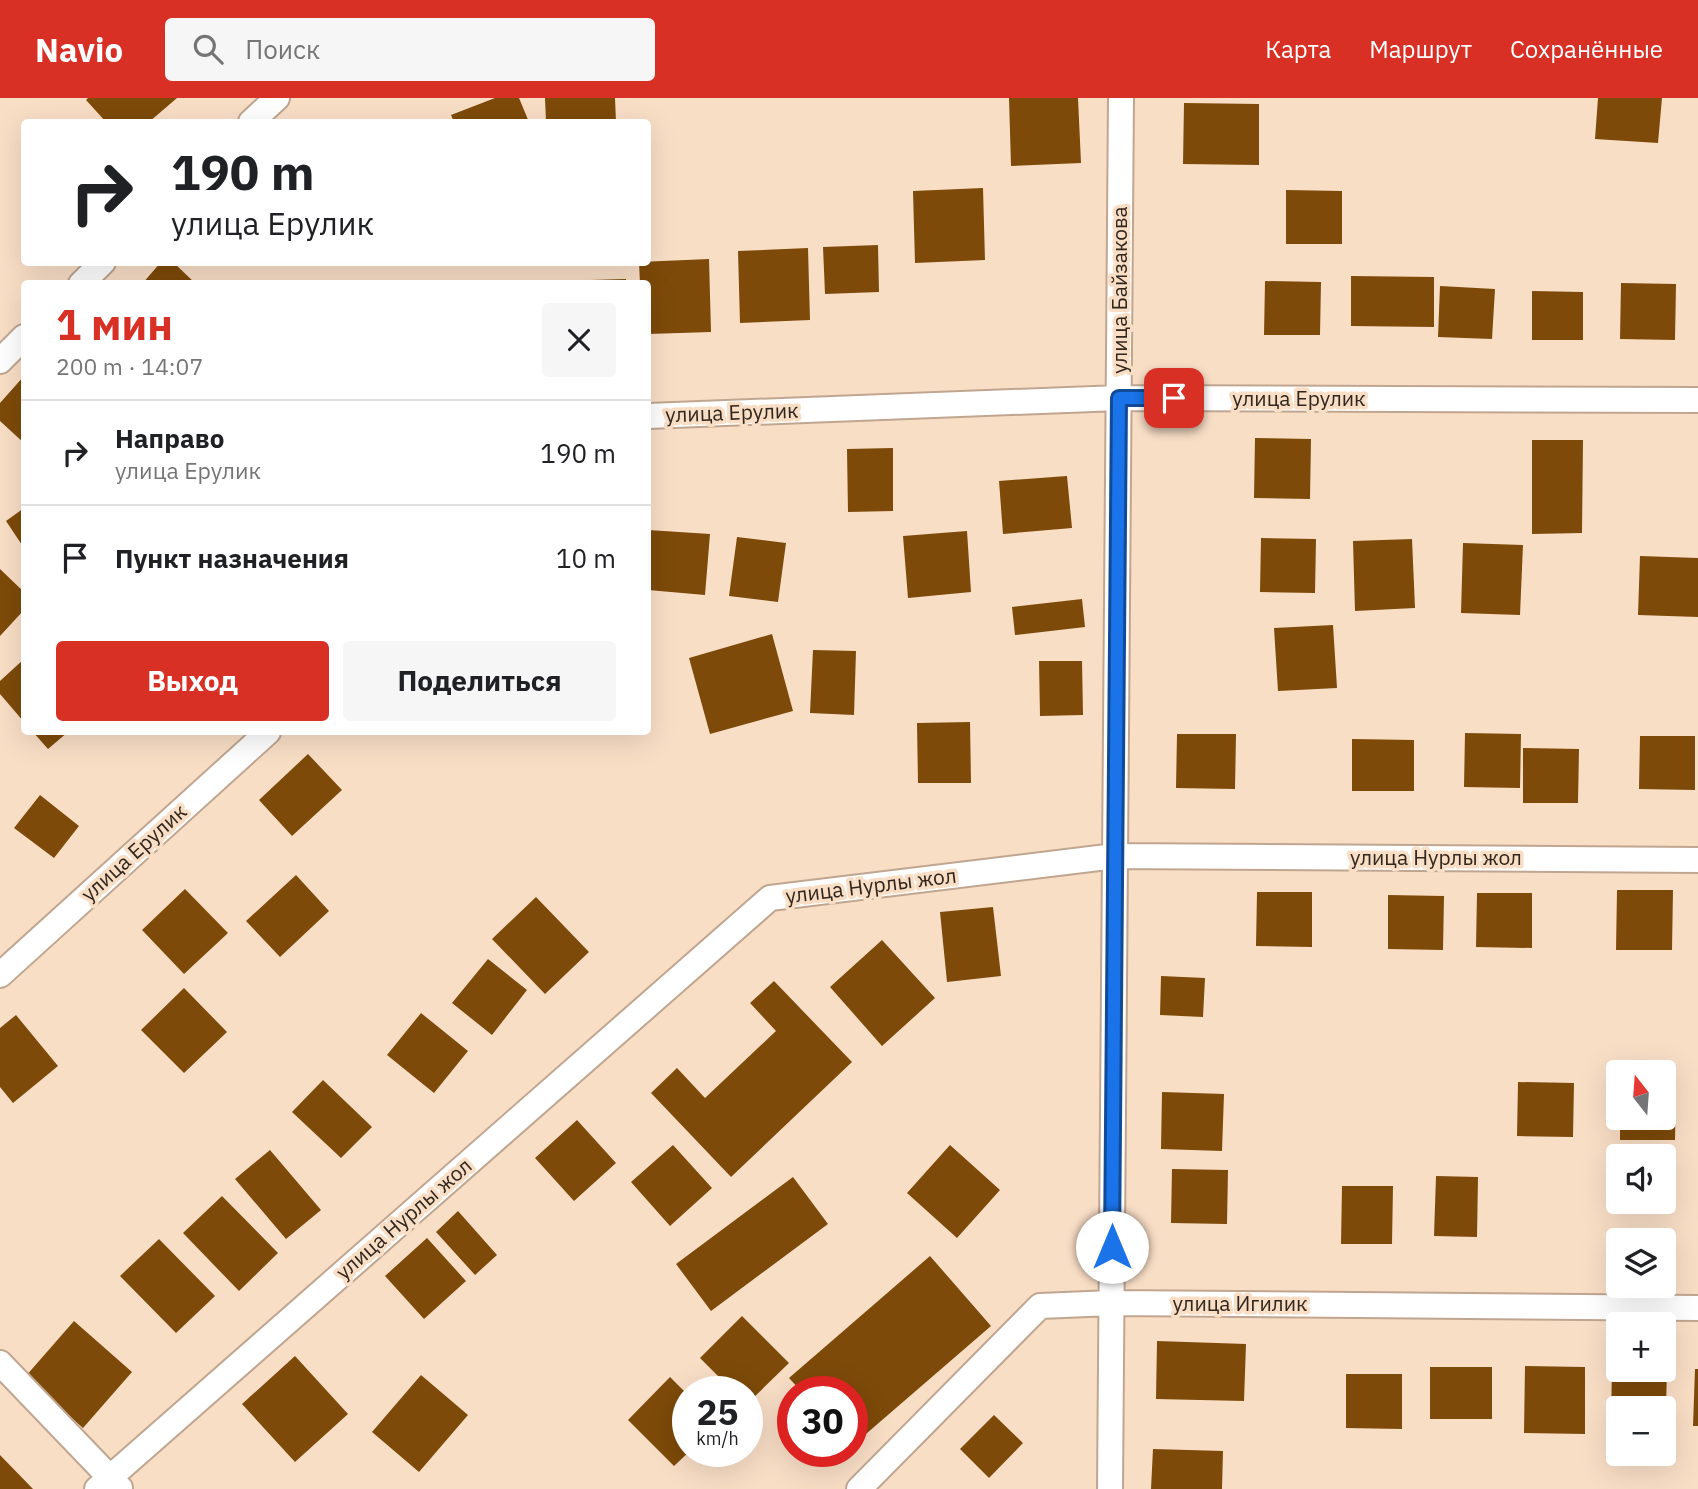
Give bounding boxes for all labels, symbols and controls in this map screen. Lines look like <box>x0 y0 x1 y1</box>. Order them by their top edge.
search box <box>165 18 655 81</box>
text: Navio <box>35 28 123 71</box>
icon: search <box>189 30 227 68</box>
text: Поиск <box>245 32 320 66</box>
text: Карта <box>1265 33 1331 65</box>
text: Маршрут <box>1369 33 1472 65</box>
text: Сохранённые <box>1510 33 1663 65</box>
text: 190 m <box>171 140 315 203</box>
icon: right <box>56 147 147 238</box>
text: улица Ерулик <box>171 202 374 244</box>
street label: улица Байзакова <box>1105 206 1133 374</box>
text: 1 мин <box>56 297 173 352</box>
button: close <box>542 303 616 377</box>
text: 200 m · 14:07 <box>56 351 203 381</box>
pin <box>1144 368 1204 428</box>
icon: arrive <box>1155 379 1193 417</box>
street label: улица Ерулик <box>1232 384 1366 412</box>
street label: улица Ерулик <box>665 396 799 428</box>
text: Направо <box>115 421 224 455</box>
icon: right <box>56 434 94 472</box>
text: 190 m <box>540 436 616 470</box>
text: улица Ерулик <box>115 455 261 485</box>
icon: arrive <box>56 539 94 577</box>
text: Пункт назначения <box>115 541 349 575</box>
text: 10 m <box>556 541 616 575</box>
button: Выход <box>56 641 329 721</box>
button: Поделиться <box>343 641 616 721</box>
street label: улица Ерулик <box>74 797 192 907</box>
street label: улица Нурлы жол <box>1350 843 1522 871</box>
street label: улица Нурлы жол <box>784 861 958 909</box>
north arrow <box>1606 1060 1676 1130</box>
map controls <box>1606 1060 1676 1466</box>
button: sound <box>1606 1144 1676 1214</box>
street label: улица Нурлы жол <box>329 1151 477 1285</box>
position arrow <box>1075 1210 1149 1284</box>
button: layers <box>1606 1228 1676 1298</box>
street label: улица Игилик <box>1172 1289 1308 1317</box>
button: + <box>1606 1312 1676 1382</box>
speed limit sign: 30 <box>777 1376 868 1467</box>
text: 25 <box>696 1389 739 1435</box>
button: − <box>1606 1396 1676 1466</box>
text: km/h <box>696 1427 739 1450</box>

